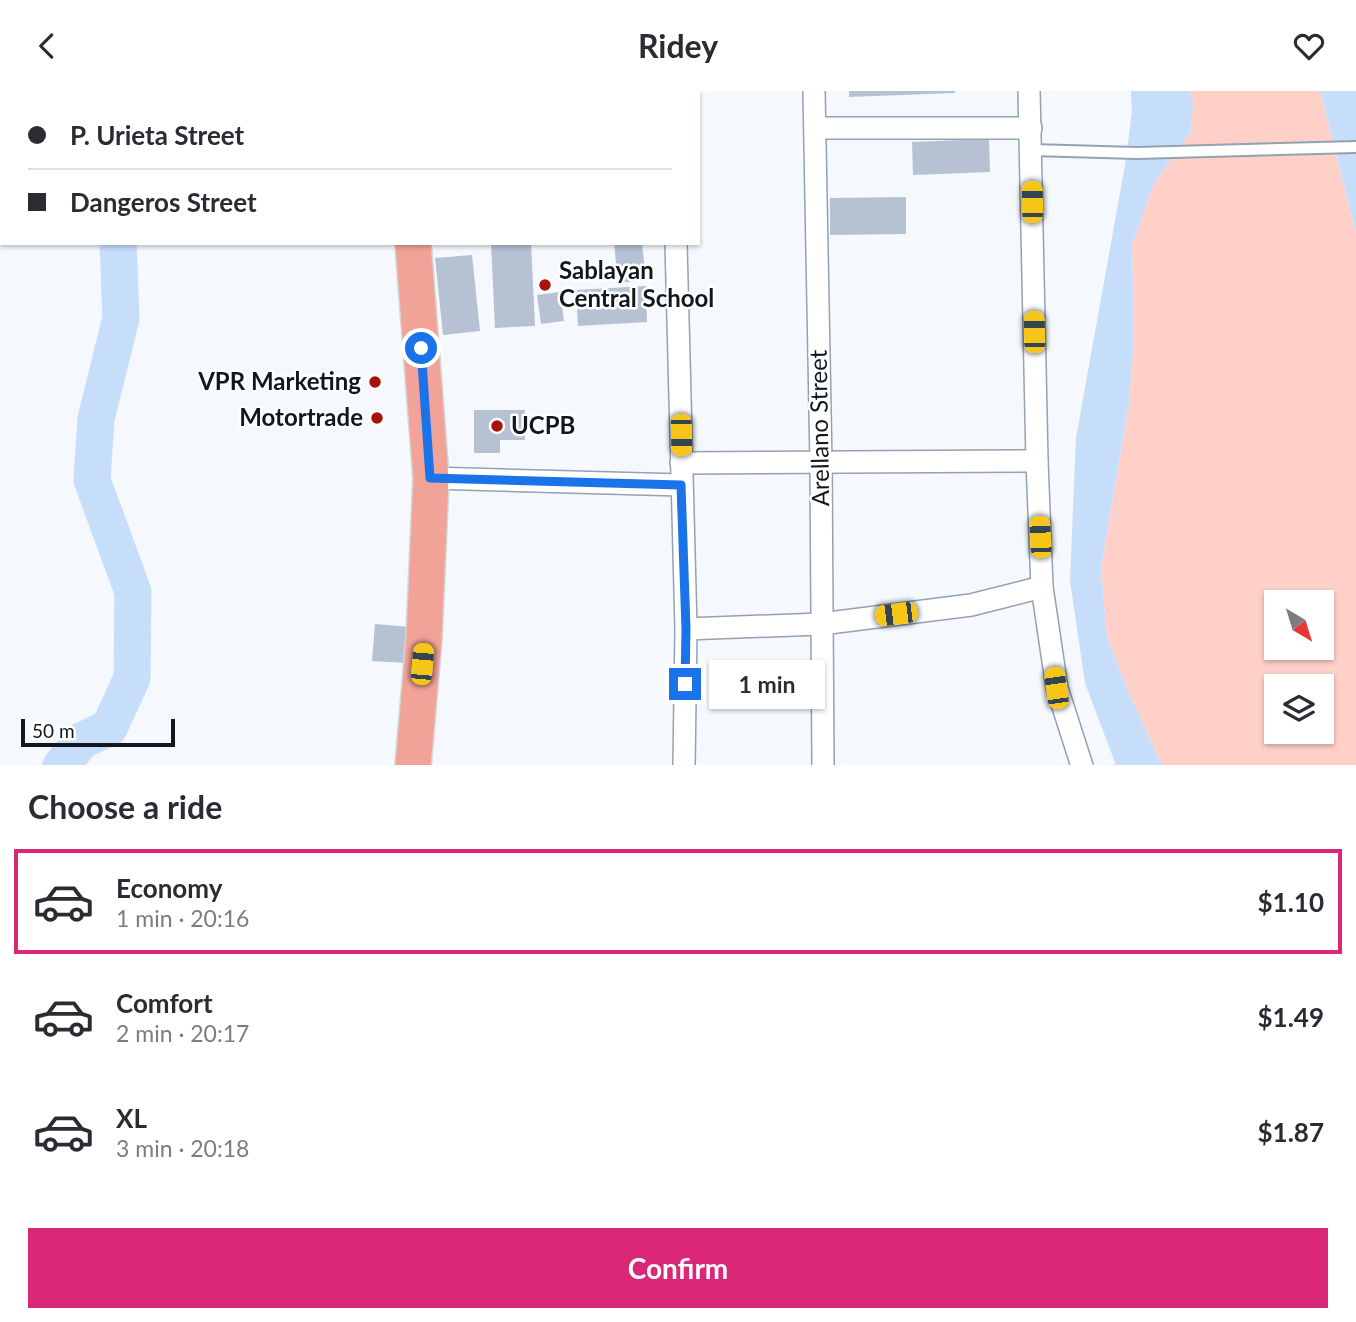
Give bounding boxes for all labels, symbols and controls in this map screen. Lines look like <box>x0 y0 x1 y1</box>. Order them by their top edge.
text: Ridey <box>638 26 718 65</box>
icon: back <box>28 27 66 65</box>
icon: heart <box>1290 27 1328 65</box>
text: P. Urieta Street <box>70 119 244 151</box>
car <box>1022 181 1043 223</box>
text: Dangeros Street <box>70 186 257 218</box>
place label: Sablayan Central School <box>559 255 714 312</box>
marker: Sablayan Central School <box>537 277 553 293</box>
car <box>1024 311 1045 353</box>
route start <box>405 332 437 364</box>
street label: Arellano Street <box>803 349 834 507</box>
place label: VPR Marketing <box>197 366 361 395</box>
marker: VPR Marketing <box>367 374 383 390</box>
place label: Motortrade <box>239 402 363 431</box>
marker: Motortrade <box>369 410 385 426</box>
place label: UCPB <box>511 410 575 439</box>
car <box>671 414 692 456</box>
marker: UCPB <box>489 418 505 434</box>
car <box>1029 515 1052 559</box>
north arrow <box>1264 590 1334 660</box>
map controls <box>1264 590 1334 744</box>
car <box>874 601 919 627</box>
car <box>410 642 435 686</box>
callout: 1 min <box>710 659 825 709</box>
car <box>1043 666 1070 710</box>
route end <box>669 668 701 700</box>
text: 1 min <box>738 670 796 698</box>
button: layers <box>1264 674 1334 744</box>
scale bar <box>21 717 175 748</box>
text: 50 m <box>32 719 75 742</box>
text: Choose a ride <box>28 787 222 826</box>
icon: car <box>32 870 95 933</box>
text: Economy <box>116 872 222 904</box>
text: $1.10 <box>1258 886 1324 918</box>
text: 1 min · 20:16 <box>116 904 249 932</box>
icon: car <box>32 985 95 1048</box>
text: Comfort <box>116 987 213 1019</box>
text: $1.49 <box>1258 1001 1324 1033</box>
text: 2 min · 20:17 <box>116 1019 249 1047</box>
icon: car <box>32 1100 95 1163</box>
text: XL <box>116 1102 147 1134</box>
text: $1.87 <box>1258 1116 1324 1148</box>
text: 3 min · 20:18 <box>116 1134 249 1162</box>
button: Confirm <box>28 1228 1328 1308</box>

